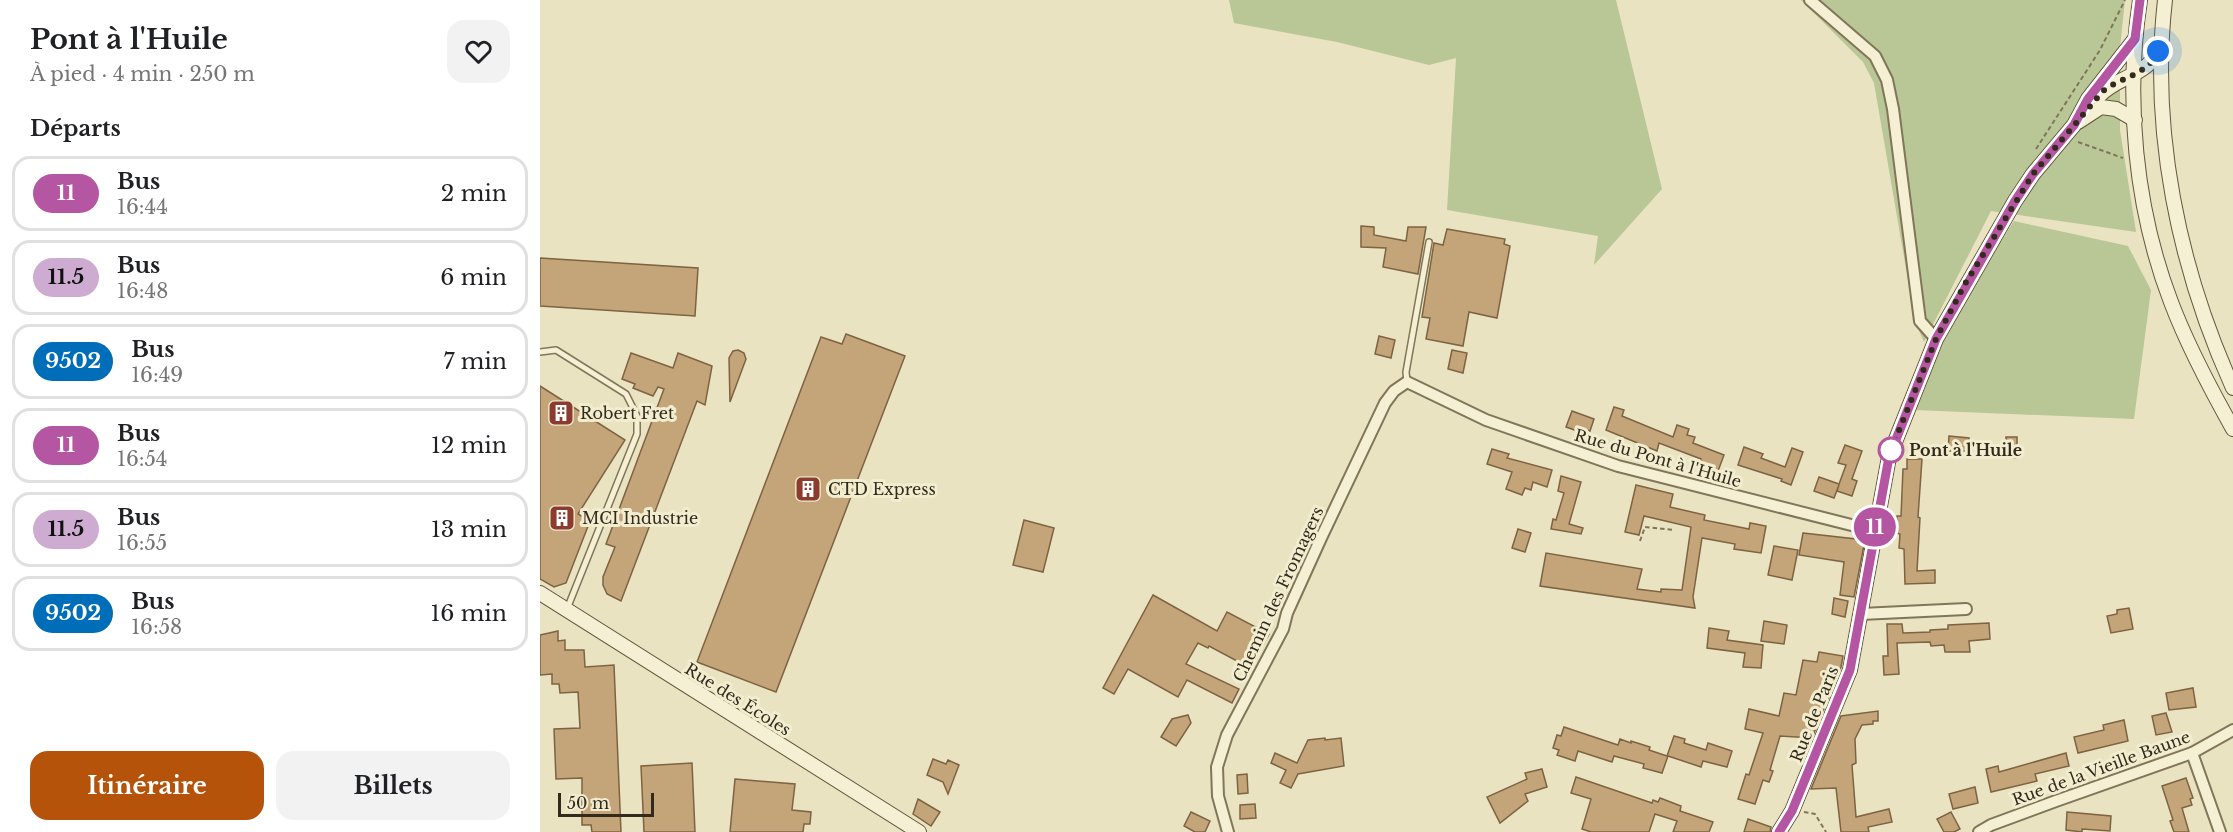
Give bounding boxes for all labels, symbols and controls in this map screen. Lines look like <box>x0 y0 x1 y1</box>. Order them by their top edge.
button: heart <box>447 20 510 83</box>
text: Pont à l'Huile <box>30 22 228 57</box>
your location <box>2143 36 2173 66</box>
text: À pied · 4 min · 250 m <box>30 62 255 86</box>
text: Départs <box>30 115 121 142</box>
text: Bus <box>117 168 160 195</box>
text: 11 <box>57 180 75 206</box>
text: 2 min <box>441 180 507 207</box>
text: 16:44 <box>117 195 168 219</box>
text: Bus <box>117 252 160 279</box>
text: 11.5 <box>48 264 84 290</box>
text: 6 min <box>440 264 507 291</box>
text: 16:48 <box>117 279 168 303</box>
text: Bus <box>131 336 174 363</box>
text: 9502 <box>45 348 101 374</box>
text: 7 min <box>443 348 507 375</box>
text: 16:49 <box>131 363 183 387</box>
building icon: Robert Fret <box>546 398 576 428</box>
place label: Robert Fret <box>580 403 674 423</box>
text: Bus <box>117 420 160 447</box>
street label: Rue du Pont à l'Huile <box>1572 425 1744 491</box>
text: 11 <box>57 432 75 458</box>
text: 12 min <box>431 432 507 459</box>
marker: Pont à l'Huile <box>1878 437 1904 463</box>
place label: Pont à l'Huile <box>1909 440 2022 460</box>
text: 16:54 <box>117 447 168 471</box>
building icon: CTD Express <box>793 474 823 504</box>
place label: CTD Express <box>828 479 936 499</box>
building icon: MCI Industrie <box>547 503 577 533</box>
street label: Chemin des Fromagers <box>1229 503 1327 685</box>
text: Bus <box>117 504 160 531</box>
place label: MCI Industrie <box>582 508 698 528</box>
line badge: 11 <box>1848 508 1902 546</box>
text: 11 <box>1866 514 1884 540</box>
text: 11.5 <box>48 516 84 542</box>
text: 13 min <box>431 516 507 543</box>
text: 16:55 <box>117 531 167 555</box>
text: Bus <box>131 588 174 615</box>
text: 9502 <box>45 600 101 626</box>
text: 16 min <box>430 600 507 627</box>
text: 16:58 <box>131 615 182 639</box>
street label: Rue des Écoles <box>681 658 795 740</box>
street label: Rue de Paris <box>1786 663 1842 765</box>
street label: Rue de la Vieille Baune <box>2009 726 2193 810</box>
button: Itinéraire <box>30 751 264 820</box>
button: Billets <box>276 751 510 820</box>
scale bar <box>558 790 654 818</box>
text: 50 m <box>567 793 609 813</box>

